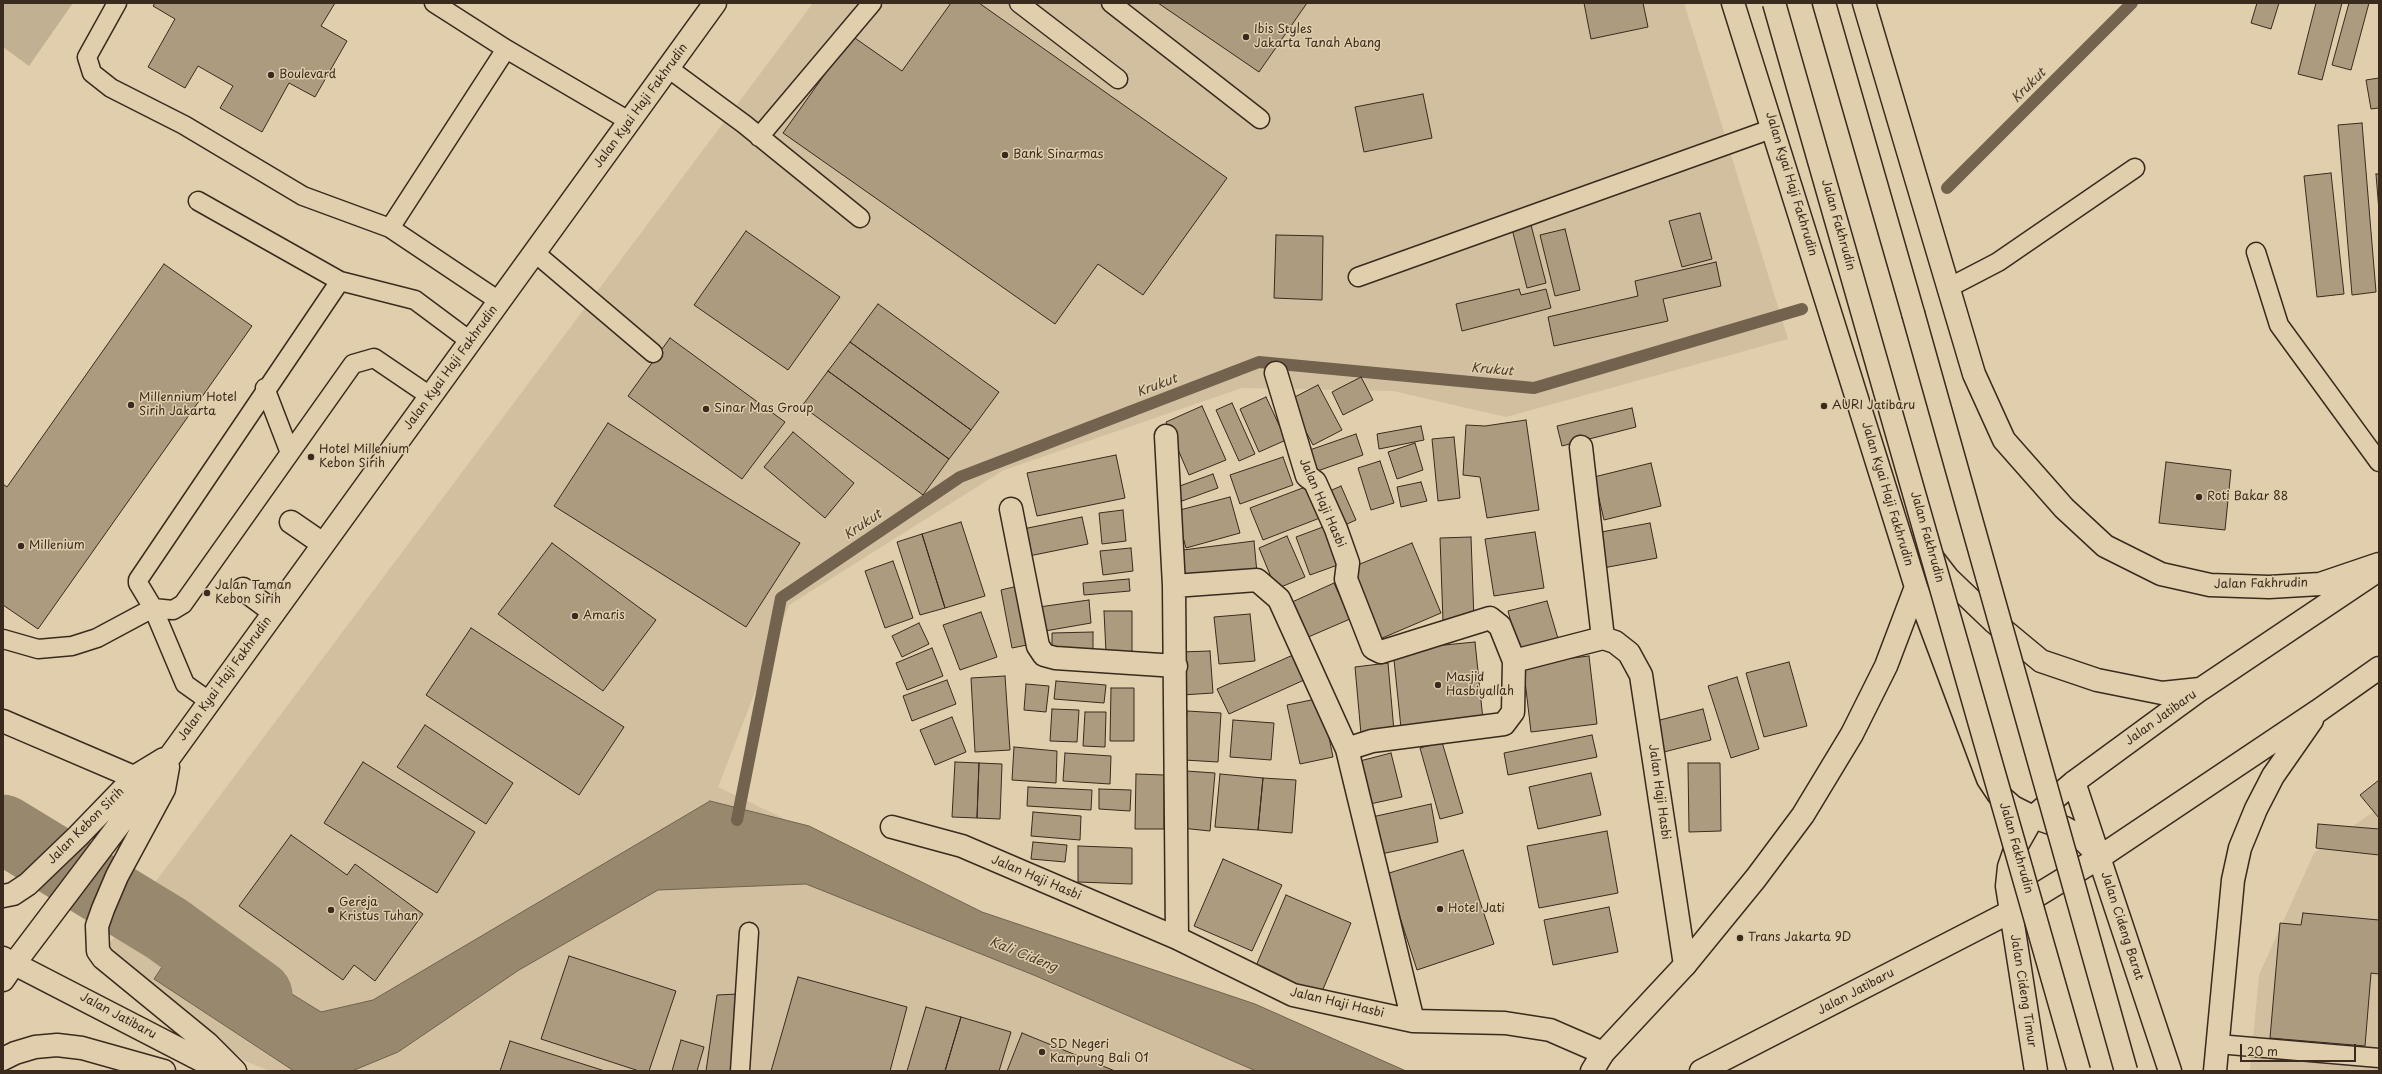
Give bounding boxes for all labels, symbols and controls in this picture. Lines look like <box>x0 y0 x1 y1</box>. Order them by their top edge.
place label: Ibis Styles Jakarta Tanah Abang <box>1254 23 1381 51</box>
marker: Ibis Styles Jakarta Tanah Abang <box>1241 32 1251 42</box>
street label: Jalan Kyai Haji Fakhrudin <box>591 41 691 171</box>
water label: Krukut <box>2009 66 2049 106</box>
place label: Boulevard <box>279 68 336 82</box>
marker: Boulevard <box>266 70 276 80</box>
street label: Jalan Kyai Haji Fakhrudin <box>1762 110 1820 258</box>
place label: Bank Sinarmas <box>1013 148 1103 162</box>
marker: Bank Sinarmas <box>1000 150 1010 160</box>
street label: Jalan Fakhrudin <box>1818 178 1858 272</box>
street label: Jalan Kyai Haji Fakhrudin <box>401 303 501 433</box>
water label: Krukut <box>1470 360 1514 380</box>
water label: Krukut <box>1135 371 1179 401</box>
place label: Millennium Hotel Sirih Jakarta <box>139 391 237 419</box>
place label: AURI Jatibaru <box>1832 399 1915 413</box>
marker: Millennium Hotel Sirih Jakarta <box>126 400 136 410</box>
marker: AURI Jatibaru <box>1819 401 1829 411</box>
place label: Sinar Mas Group <box>714 402 813 416</box>
marker: Sinar Mas Group <box>701 404 711 414</box>
street label: Jalan Kyai Haji Fakhrudin <box>1858 420 1916 568</box>
place label: Hotel Millenium Kebon Sirih <box>319 443 409 471</box>
marker: Hotel Millenium Kebon Sirih <box>306 452 316 462</box>
street label: Jalan Haji Hasbi <box>1296 456 1348 550</box>
street label: Jalan Fakhrudin <box>1907 490 1947 584</box>
place label: Roti Bakar 88 <box>2207 490 2288 504</box>
marker: Roti Bakar 88 <box>2194 492 2204 502</box>
water label: Krukut <box>841 507 885 543</box>
place label: Millenium <box>29 539 85 553</box>
marker: Millenium <box>16 541 26 551</box>
street label: Jalan Fakhrudin <box>2214 576 2308 592</box>
place label: Jalan Taman Kebon Sirih <box>215 579 291 607</box>
marker: Jalan Taman Kebon Sirih <box>202 588 212 598</box>
place label: Amaris <box>583 609 625 623</box>
marker: Amaris <box>570 611 580 621</box>
street label: Jalan Kyai Haji Fakhrudin <box>175 614 275 744</box>
place label: Masjid Hasbiyallah <box>1446 671 1514 699</box>
marker: Masjid Hasbiyallah <box>1433 680 1443 690</box>
street label: Jalan Jatibaru <box>2123 687 2199 749</box>
street label: Jalan Haji Hasbi <box>1645 743 1673 841</box>
street label: Jalan Kebon Sirih <box>45 785 127 867</box>
street label: Jalan Fakhrudin <box>1996 801 2036 895</box>
street label: Jalan Haji Hasbi <box>989 853 1083 903</box>
street label: Jalan Cideng Barat <box>2098 870 2146 982</box>
place label: Gereja Kristus Tuhan <box>339 896 418 924</box>
place label: Hotel Jati <box>1448 902 1505 916</box>
marker: Hotel Jati <box>1435 904 1445 914</box>
marker: Gereja Kristus Tuhan <box>326 905 336 915</box>
place label: Trans Jakarta 9D <box>1748 931 1851 945</box>
marker: Trans Jakarta 9D <box>1735 933 1745 943</box>
street label: Jalan Cideng Timur <box>2007 933 2039 1049</box>
water label: Kali Cideng <box>987 934 1059 976</box>
street label: Jalan Jatibaru <box>1815 966 1897 1018</box>
street label: Jalan Haji Hasbi <box>1289 985 1385 1021</box>
street label: Jalan Jatibaru <box>77 990 159 1042</box>
scale bar <box>2242 1036 2358 1062</box>
place label: SD Negeri Kampung Bali 01 <box>1050 1038 1149 1066</box>
text: 20 m <box>2247 1042 2278 1060</box>
marker: SD Negeri Kampung Bali 01 <box>1037 1047 1047 1057</box>

